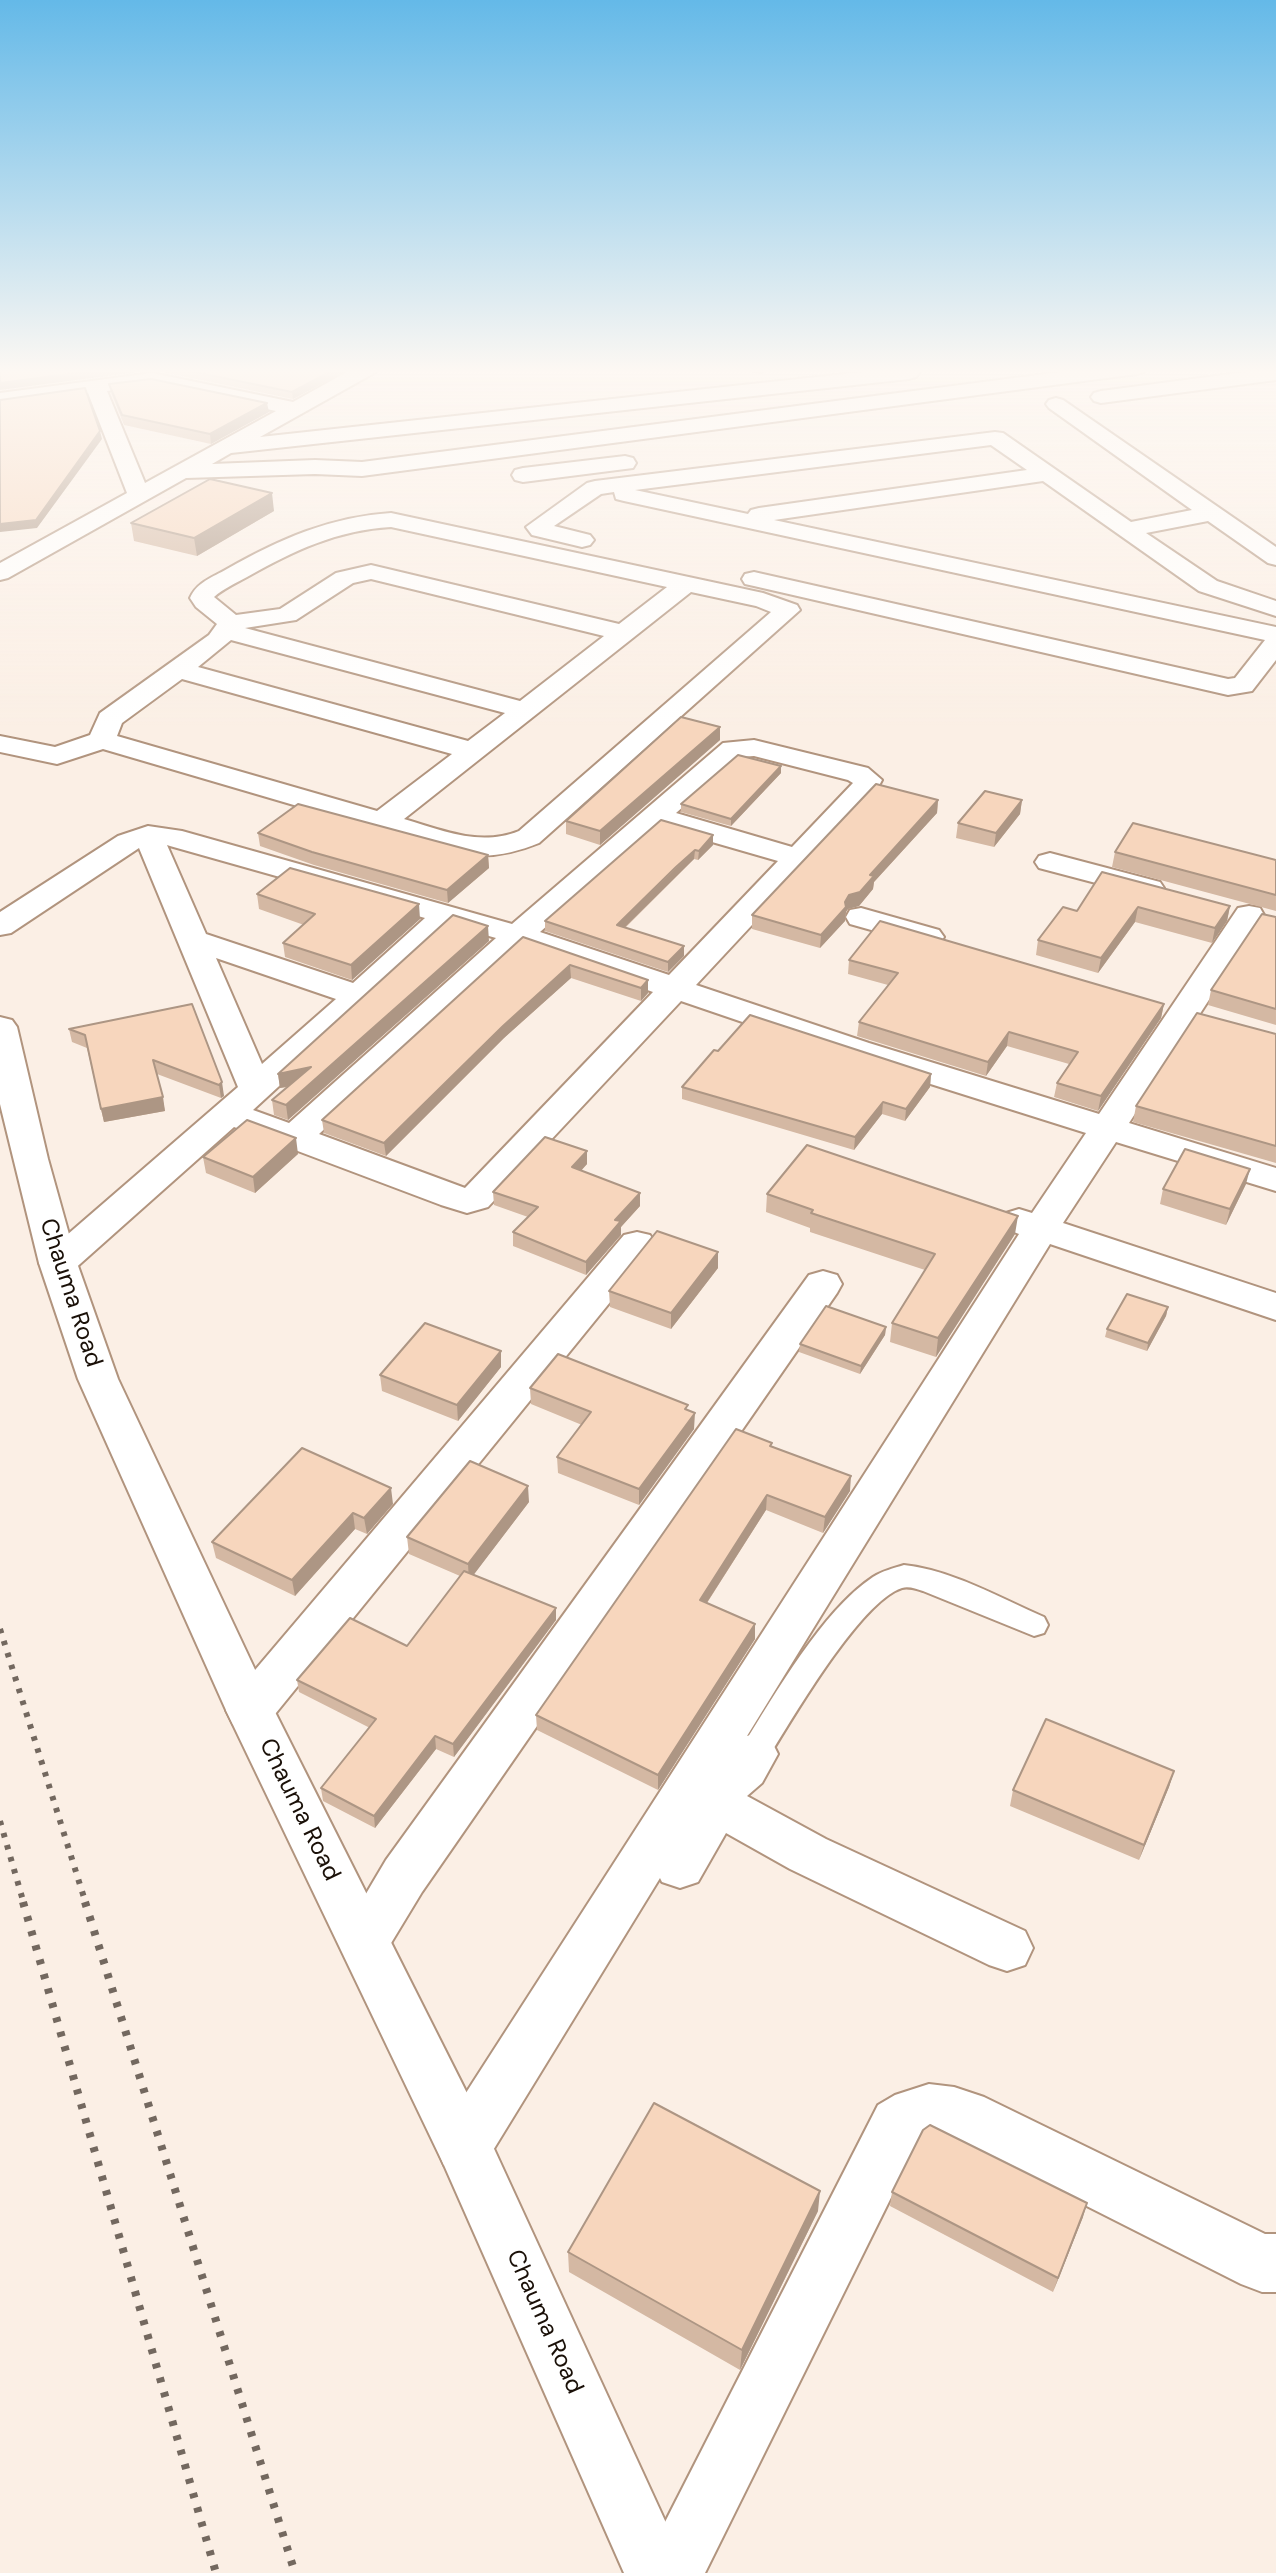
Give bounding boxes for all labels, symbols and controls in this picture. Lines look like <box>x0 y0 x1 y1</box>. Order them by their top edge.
street label: Chauma Road <box>32 1215 108 1371</box>
street label: Chauma Road <box>252 1734 346 1886</box>
street label: Chauma Road <box>499 2246 589 2398</box>

